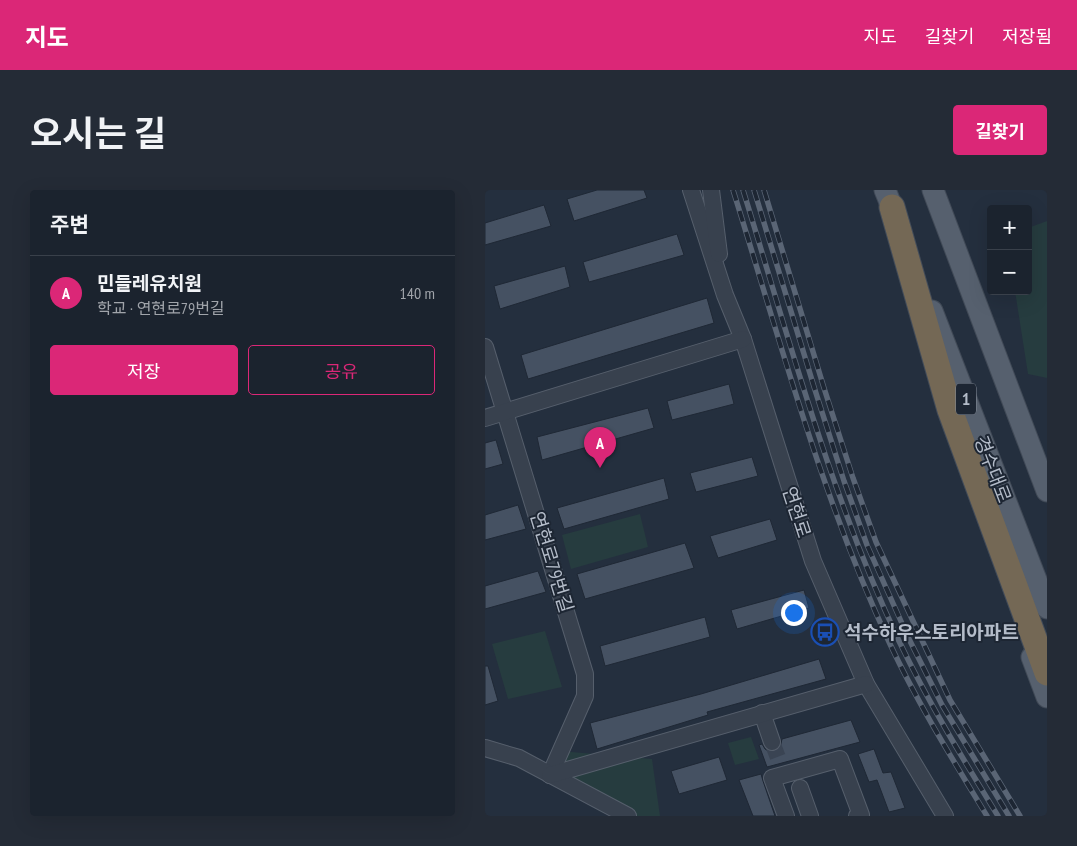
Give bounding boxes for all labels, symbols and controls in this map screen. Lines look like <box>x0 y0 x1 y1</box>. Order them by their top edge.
text: 지도 <box>25 22 69 53</box>
text: 지도 <box>864 25 897 48</box>
text: 길찾기 <box>925 25 974 48</box>
text: 저장됨 <box>1002 25 1052 48</box>
button: 길찾기 <box>953 105 1047 155</box>
text: 오시는 길 <box>30 110 166 156</box>
map controls <box>987 205 1032 295</box>
button: + <box>987 205 1032 250</box>
text: 주변 <box>50 211 89 238</box>
button: − <box>987 250 1032 295</box>
text: 민들레유치원 <box>97 271 202 295</box>
text: A <box>62 283 70 303</box>
text: 140 m <box>400 283 435 303</box>
text: 학교 · 연현로79번길 <box>97 298 225 318</box>
button: 저장 <box>50 345 238 395</box>
button: 공유 <box>248 345 435 395</box>
road number: 1 <box>956 383 976 414</box>
pin: A <box>584 427 616 468</box>
street label: 경수대로 <box>969 432 1017 506</box>
street label: 연현로 <box>777 483 817 541</box>
street label: 연현로79번길 <box>525 509 579 615</box>
your location <box>781 600 807 626</box>
bus stop icon: 석수하우스토리아파트 <box>810 617 840 647</box>
place label: 석수하우스토리아파트 <box>844 620 1019 644</box>

